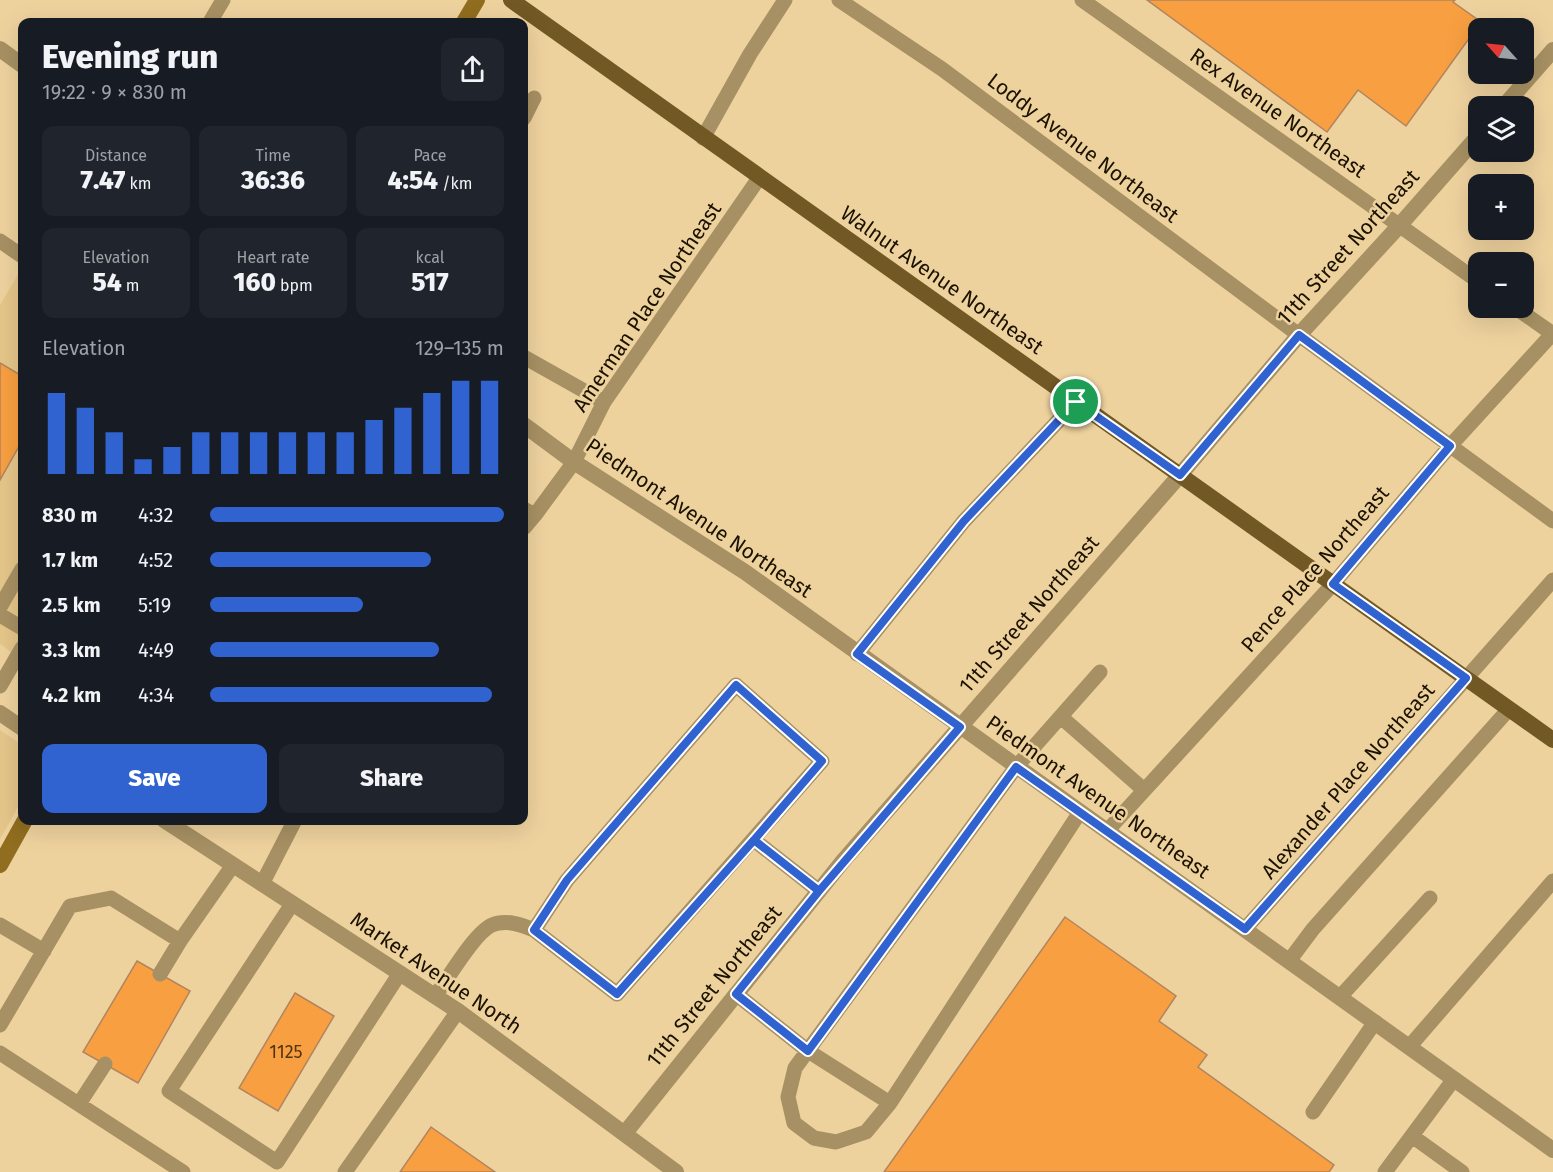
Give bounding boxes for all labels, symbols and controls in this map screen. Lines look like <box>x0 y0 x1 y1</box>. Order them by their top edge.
north arrow <box>1468 18 1534 84</box>
map controls <box>1468 18 1534 318</box>
text: Evening run <box>42 37 218 77</box>
button: share <box>441 38 504 101</box>
street label: Rex Avenue Northeast <box>1185 42 1371 184</box>
street label: Loddy Avenue Northeast <box>982 68 1184 229</box>
text: 19:22 · 9 × 830 m <box>42 80 187 104</box>
button: layers <box>1468 96 1534 162</box>
text: Distance <box>85 146 147 165</box>
text: Time <box>255 146 291 165</box>
text: Pace <box>413 146 447 165</box>
street label: 11th Street Northeast <box>1271 164 1425 330</box>
text: 7.47 <box>81 165 125 196</box>
text: 36:36 <box>241 165 305 196</box>
text: 4:54 <box>387 165 438 196</box>
text: km <box>125 174 151 193</box>
text: /km <box>438 174 473 193</box>
button: + <box>1468 174 1534 240</box>
street label: Amerman Place Northeast <box>567 197 727 417</box>
street label: Walnut Avenue Northeast <box>836 200 1049 360</box>
text: Elevation <box>82 248 150 267</box>
text: Heart rate <box>237 248 309 267</box>
text: kcal <box>416 248 444 267</box>
button: − <box>1468 252 1534 318</box>
text: 54 <box>92 267 122 298</box>
text: 160 <box>233 267 276 298</box>
text: 517 <box>411 267 449 298</box>
text: m <box>122 276 140 295</box>
text: bpm <box>276 276 313 295</box>
text: Elevation <box>42 336 126 360</box>
text: 129–135 m <box>415 336 504 360</box>
pin <box>1050 376 1101 427</box>
icon: arrive <box>1059 385 1092 418</box>
street label: Piedmont Avenue Northeast <box>581 432 818 604</box>
street label: Pence Place Northeast <box>1235 480 1395 658</box>
text: 830 m <box>42 503 97 527</box>
text: 4:32 <box>138 503 173 527</box>
street label: 11th Street Northeast <box>953 530 1105 698</box>
text: 1.7 km <box>42 548 98 572</box>
text: 4:52 <box>138 548 173 572</box>
text: 2.5 km <box>42 593 101 617</box>
text: 5:19 <box>138 593 171 617</box>
text: 3.3 km <box>42 638 101 662</box>
text: 4:49 <box>138 638 174 662</box>
street label: Alexander Place Northeast <box>1256 677 1440 884</box>
text: 4.2 km <box>42 683 101 707</box>
text: 4:34 <box>138 683 174 707</box>
street label: Piedmont Avenue Northeast <box>981 710 1215 885</box>
button: Save <box>42 744 267 813</box>
button: Share <box>279 744 504 813</box>
street label: 11th Street Northeast <box>641 900 787 1072</box>
street label: Market Avenue North <box>345 906 527 1040</box>
house number: 1125 <box>269 1041 303 1063</box>

